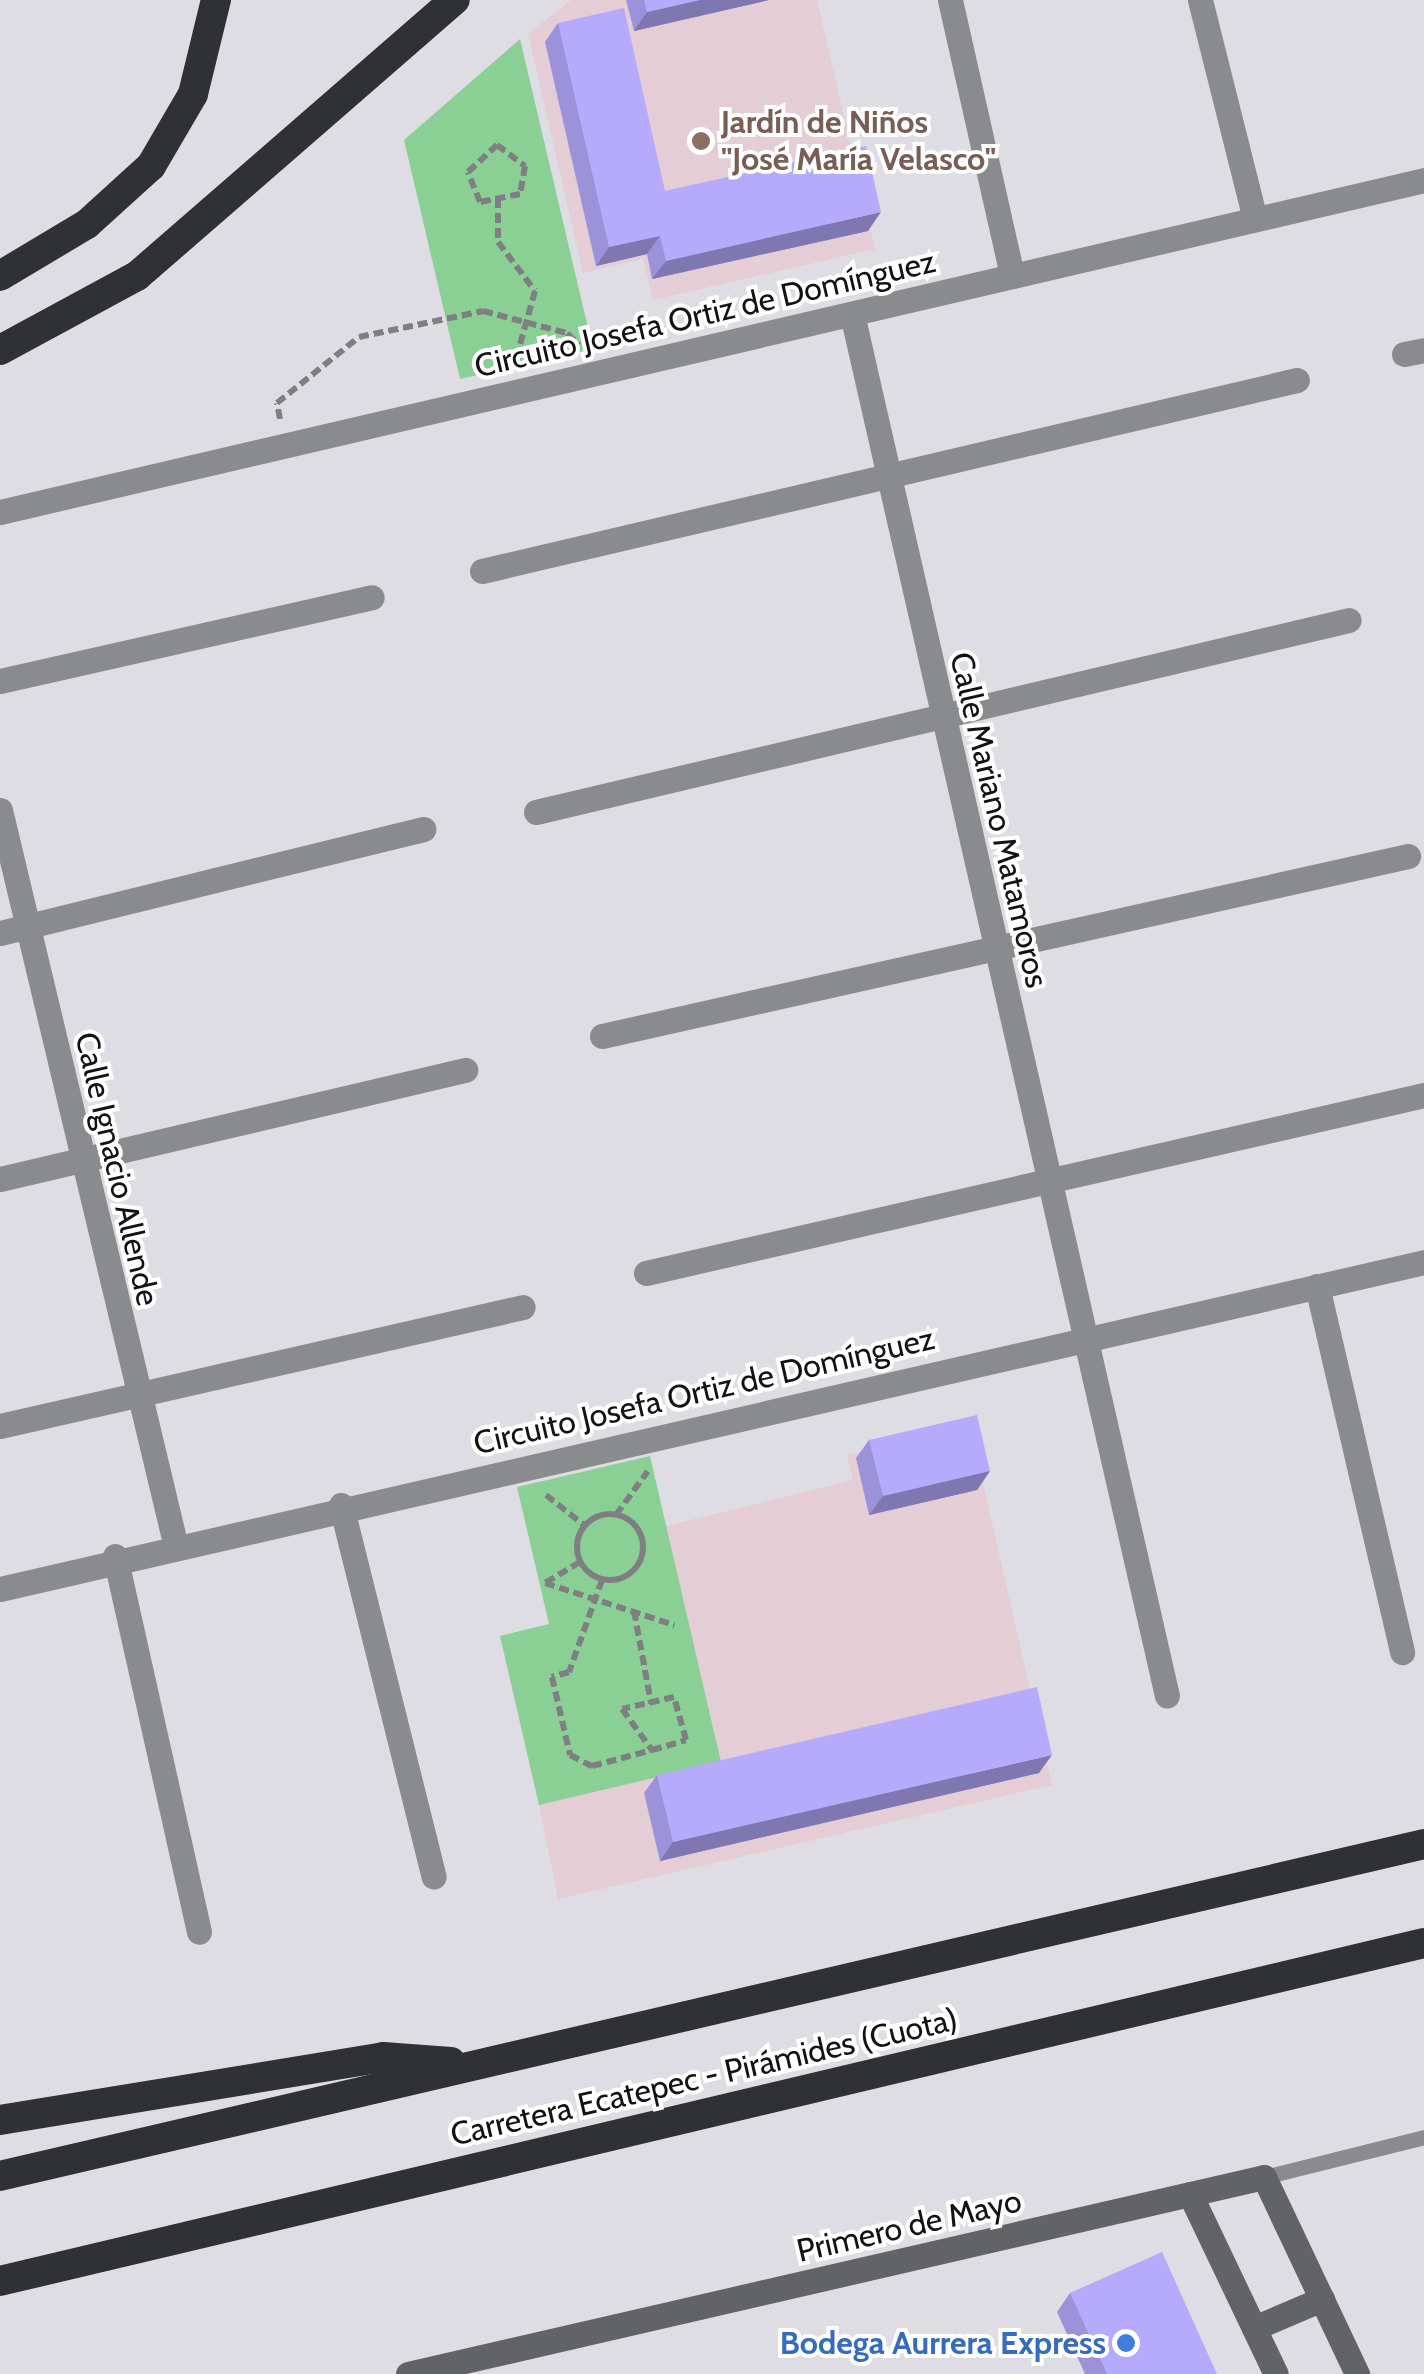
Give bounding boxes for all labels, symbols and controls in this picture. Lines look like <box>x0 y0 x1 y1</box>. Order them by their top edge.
place label: Jardín de Niños "José María Velasco" <box>721 104 996 179</box>
marker: Jardín de Niños "José María Velasco" <box>690 130 712 152</box>
street label: Circuito Josefa Ortiz de Domínguez <box>471 242 939 386</box>
street label: Calle Mariano Matamoros <box>942 649 1056 991</box>
street label: Calle Ignacio Allende <box>67 1029 167 1309</box>
street label: Circuito Josefa Ortiz de Domínguez <box>470 1319 938 1463</box>
street label: Carretera Ecatepec - Pirámides (Cuota) <box>447 2000 961 2154</box>
street label: Primero de Mayo <box>793 2182 1025 2270</box>
place label: Bodega Aurrera Express <box>780 2324 1106 2362</box>
marker: Bodega Aurrera Express <box>1115 2332 1137 2354</box>

